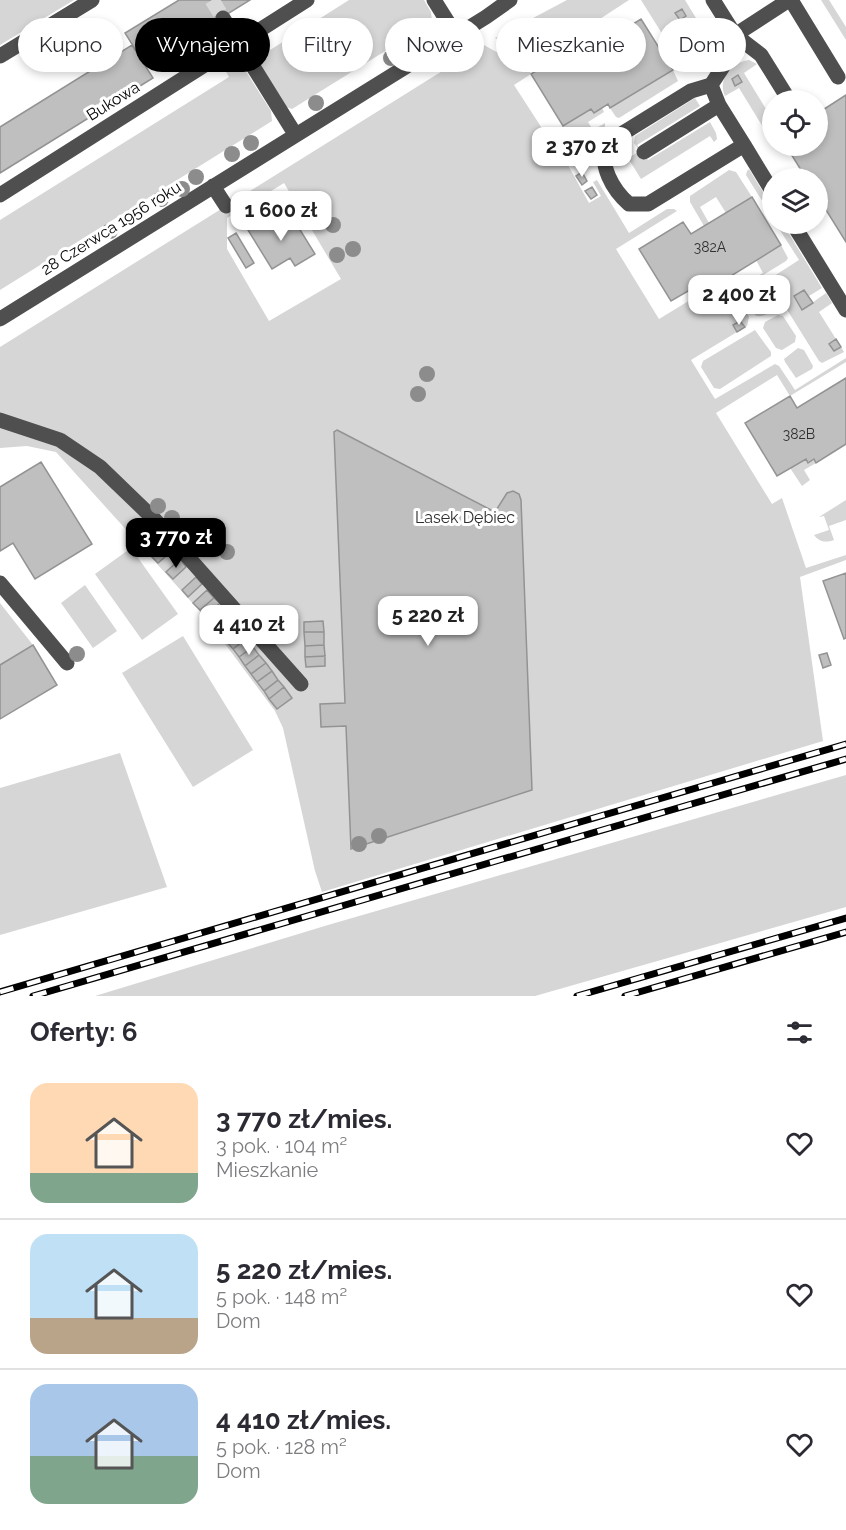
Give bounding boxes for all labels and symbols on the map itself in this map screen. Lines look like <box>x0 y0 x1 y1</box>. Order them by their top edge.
street label: Bukowa <box>83 77 143 125</box>
pin: 2 370 zł <box>520 127 644 178</box>
street label: 28 Czerwca 1956 roku <box>38 177 184 279</box>
pin: 1 600 zł <box>219 191 343 242</box>
house number: 382A <box>694 239 727 255</box>
pin: 2 400 zł <box>677 275 801 326</box>
house number: 382B <box>783 426 815 442</box>
park label: Lasek Dębiec <box>415 508 515 527</box>
pin: 3 770 zł <box>114 518 238 569</box>
pin: 5 220 zł <box>366 596 490 647</box>
pin: 4 410 zł <box>187 605 311 656</box>

